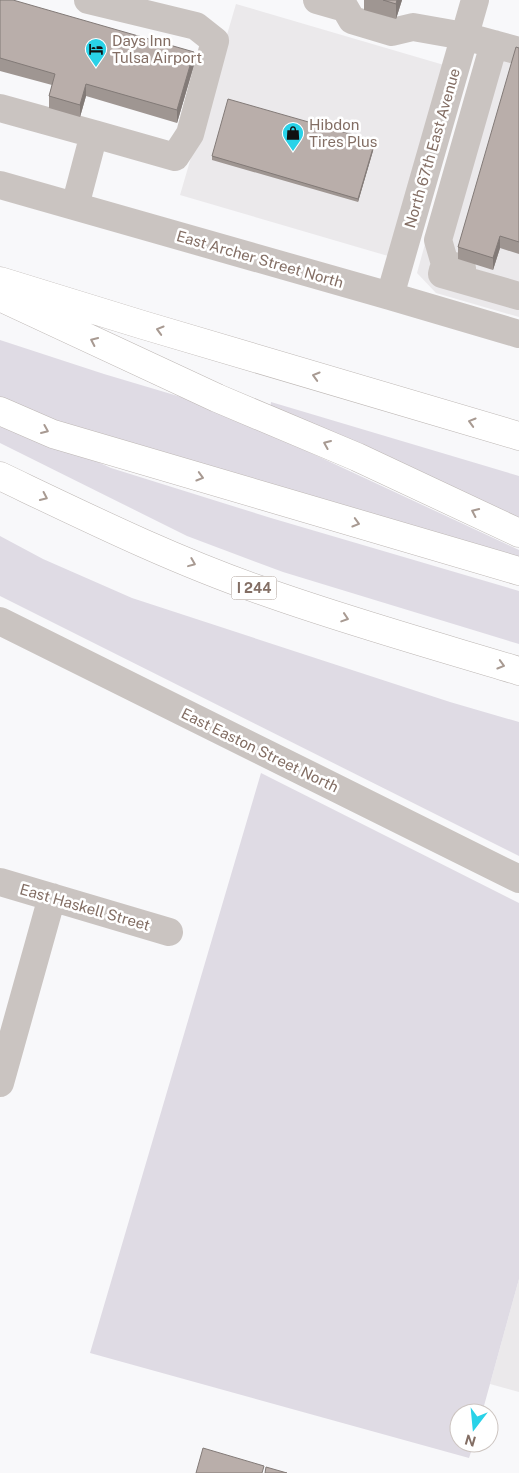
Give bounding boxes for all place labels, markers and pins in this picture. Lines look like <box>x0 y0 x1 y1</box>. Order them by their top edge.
place label: Days Inn Tulsa Airport <box>112 32 202 66</box>
hotel icon: Days Inn Tulsa Airport <box>84 37 108 68</box>
place label: Hibdon Tires Plus <box>309 116 377 150</box>
shop icon: Hibdon Tires Plus <box>281 121 305 152</box>

